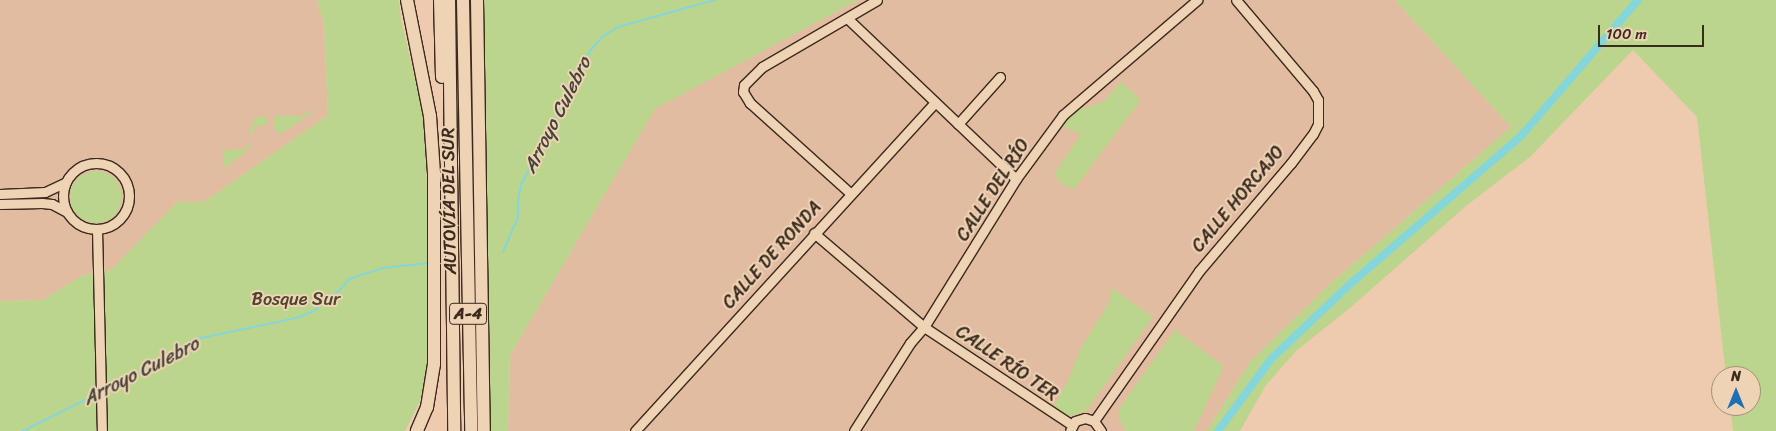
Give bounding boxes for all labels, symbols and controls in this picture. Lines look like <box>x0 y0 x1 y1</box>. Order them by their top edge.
scale bar <box>1601 15 1707 47</box>
text: 100 m <box>1606 21 1647 47</box>
water label: Arroyo Culebro <box>518 53 596 177</box>
street label: AUTOVÍA DEL SUR <box>437 127 461 275</box>
street label: CALLE DEL RÍO <box>952 135 1034 245</box>
street label: CALLE HORCAJO <box>1187 141 1289 257</box>
street label: CALLE DE RONDA <box>718 197 826 313</box>
park label: Bosque Sur <box>252 288 340 310</box>
road number: A-4 <box>448 300 488 328</box>
street label: CALLE RÍO TER <box>951 321 1063 405</box>
water label: Arroyo Culebro <box>79 332 203 410</box>
text: N <box>1731 364 1741 389</box>
north arrow <box>1711 366 1761 416</box>

